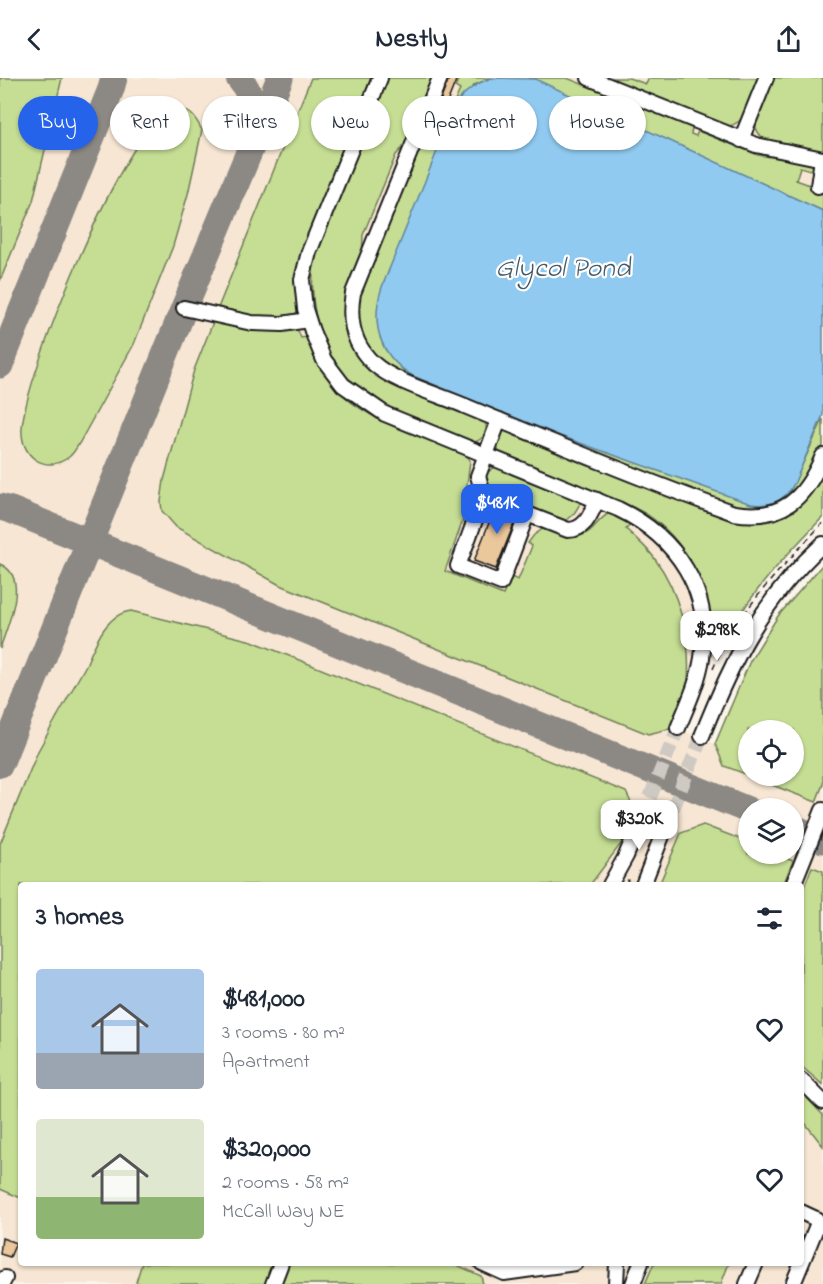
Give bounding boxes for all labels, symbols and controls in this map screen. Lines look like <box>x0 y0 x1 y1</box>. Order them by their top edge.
text: Nestly <box>375 20 448 59</box>
icon: back <box>18 23 51 56</box>
icon: share <box>772 23 805 56</box>
chip: Buy <box>18 96 98 150</box>
chip: Rent <box>110 96 190 150</box>
chip: Filters <box>202 96 299 150</box>
chip: New <box>311 96 390 150</box>
chip: Apartment <box>402 96 537 150</box>
chip: House <box>549 96 646 150</box>
water label: Glycol Pond <box>495 249 632 290</box>
pin: $481K <box>455 484 539 535</box>
text: $481K <box>475 489 519 518</box>
pin: $298K <box>675 611 759 662</box>
text: $298K <box>694 616 740 645</box>
map controls <box>738 720 804 864</box>
button: locate <box>738 720 804 786</box>
button: layers <box>738 798 804 864</box>
pin: $320K <box>597 800 681 851</box>
text: $320K <box>615 805 663 834</box>
text: 3 homes <box>36 899 124 937</box>
icon: filters <box>753 902 786 935</box>
text: $481,000 <box>222 981 305 1019</box>
icon: home <box>84 993 156 1065</box>
icon: heart <box>753 1013 786 1046</box>
text: 3 rooms · 80 m² <box>222 1019 345 1048</box>
text: Apartment <box>222 1048 310 1077</box>
text: $320,000 <box>222 1131 311 1169</box>
icon: home <box>84 1143 156 1215</box>
icon: heart <box>753 1163 786 1196</box>
text: 2 rooms · 58 m² <box>222 1169 349 1198</box>
text: McCall Way NE <box>222 1198 345 1227</box>

